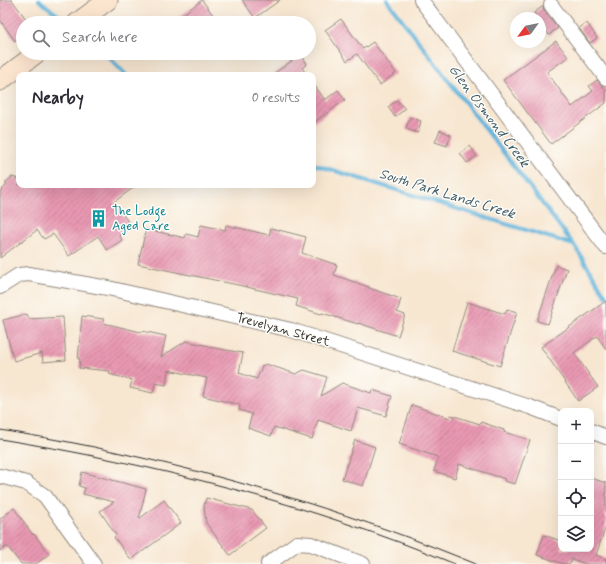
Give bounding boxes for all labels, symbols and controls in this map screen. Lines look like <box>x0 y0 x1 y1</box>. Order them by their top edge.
north arrow <box>510 12 546 48</box>
search box <box>16 16 316 60</box>
icon: search <box>30 27 52 49</box>
text: Search here <box>62 28 138 48</box>
water label: Glen Osmond Creek <box>445 61 534 172</box>
text: Nearby <box>32 87 84 109</box>
text: 0 results <box>252 90 300 107</box>
water label: South Park Lands Creek <box>377 165 518 223</box>
place label: The Lodge Aged Care <box>112 203 170 235</box>
building icon: The Lodge Aged Care <box>89 208 109 228</box>
street label: Trevelyan Street <box>234 309 332 351</box>
map controls <box>558 408 594 552</box>
button: + <box>558 408 594 444</box>
button: − <box>558 444 594 480</box>
button: locate <box>558 480 594 516</box>
button: layers <box>558 516 594 552</box>

